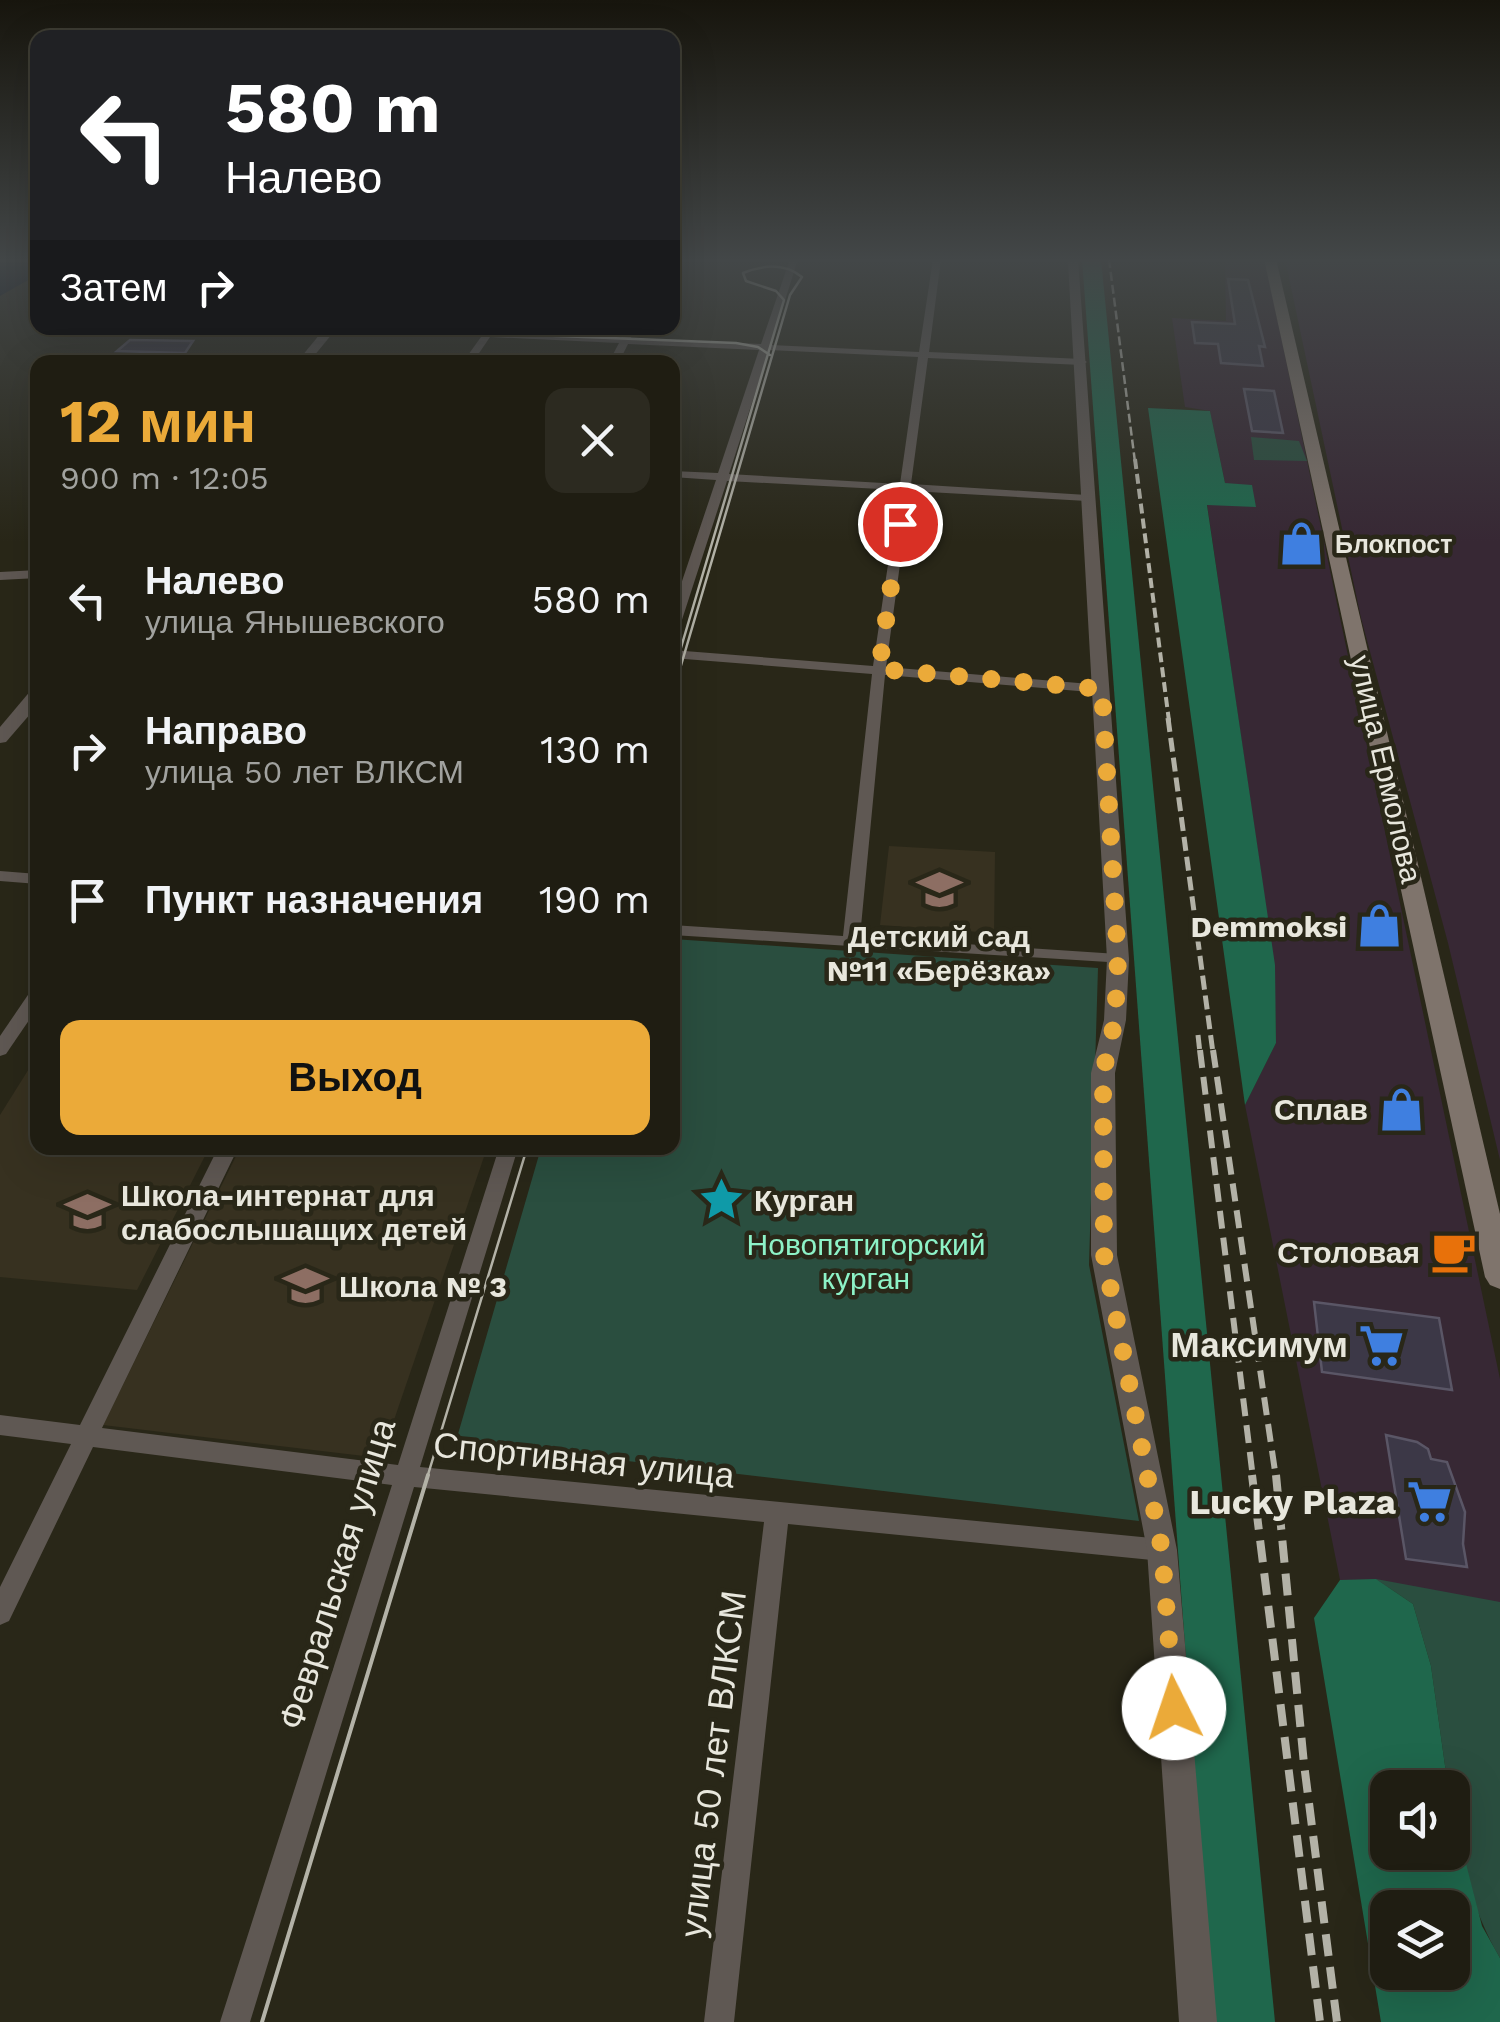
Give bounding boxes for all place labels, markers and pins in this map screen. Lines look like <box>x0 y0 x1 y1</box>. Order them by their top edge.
pin <box>858 482 943 567</box>
shop icon: Блокпост <box>1278 520 1326 568</box>
place label: Блокпост <box>1335 530 1453 559</box>
school or university icon: Детский сад №11 «Берёзка» <box>915 865 963 913</box>
shop icon: Demmoksi <box>1356 902 1404 950</box>
place label: Demmoksi <box>1190 909 1347 944</box>
place label: Детский сад №11 «Берёзка» <box>827 919 1051 988</box>
shop icon: Сплав <box>1377 1085 1425 1133</box>
place label: Сплав <box>1274 1092 1368 1127</box>
place icon: Курган <box>697 1176 745 1224</box>
place label: Школа-интернат для слабослышащих детей <box>121 1178 467 1247</box>
place label: Курган <box>754 1183 854 1218</box>
school or university icon: Школа-интернат для слабослышащих детей <box>64 1188 112 1236</box>
cafe icon: Столовая <box>1429 1228 1477 1276</box>
place label: Столовая <box>1277 1235 1420 1270</box>
school or university icon: Школа № 3 <box>282 1262 330 1310</box>
place label: Школа № 3 <box>339 1269 507 1304</box>
supermarket icon: Максимум <box>1357 1321 1405 1369</box>
place label: Максимум <box>1171 1324 1348 1366</box>
supermarket icon: Lucky Plaza <box>1405 1478 1453 1526</box>
place label: Lucky Plaza <box>1189 1481 1397 1523</box>

